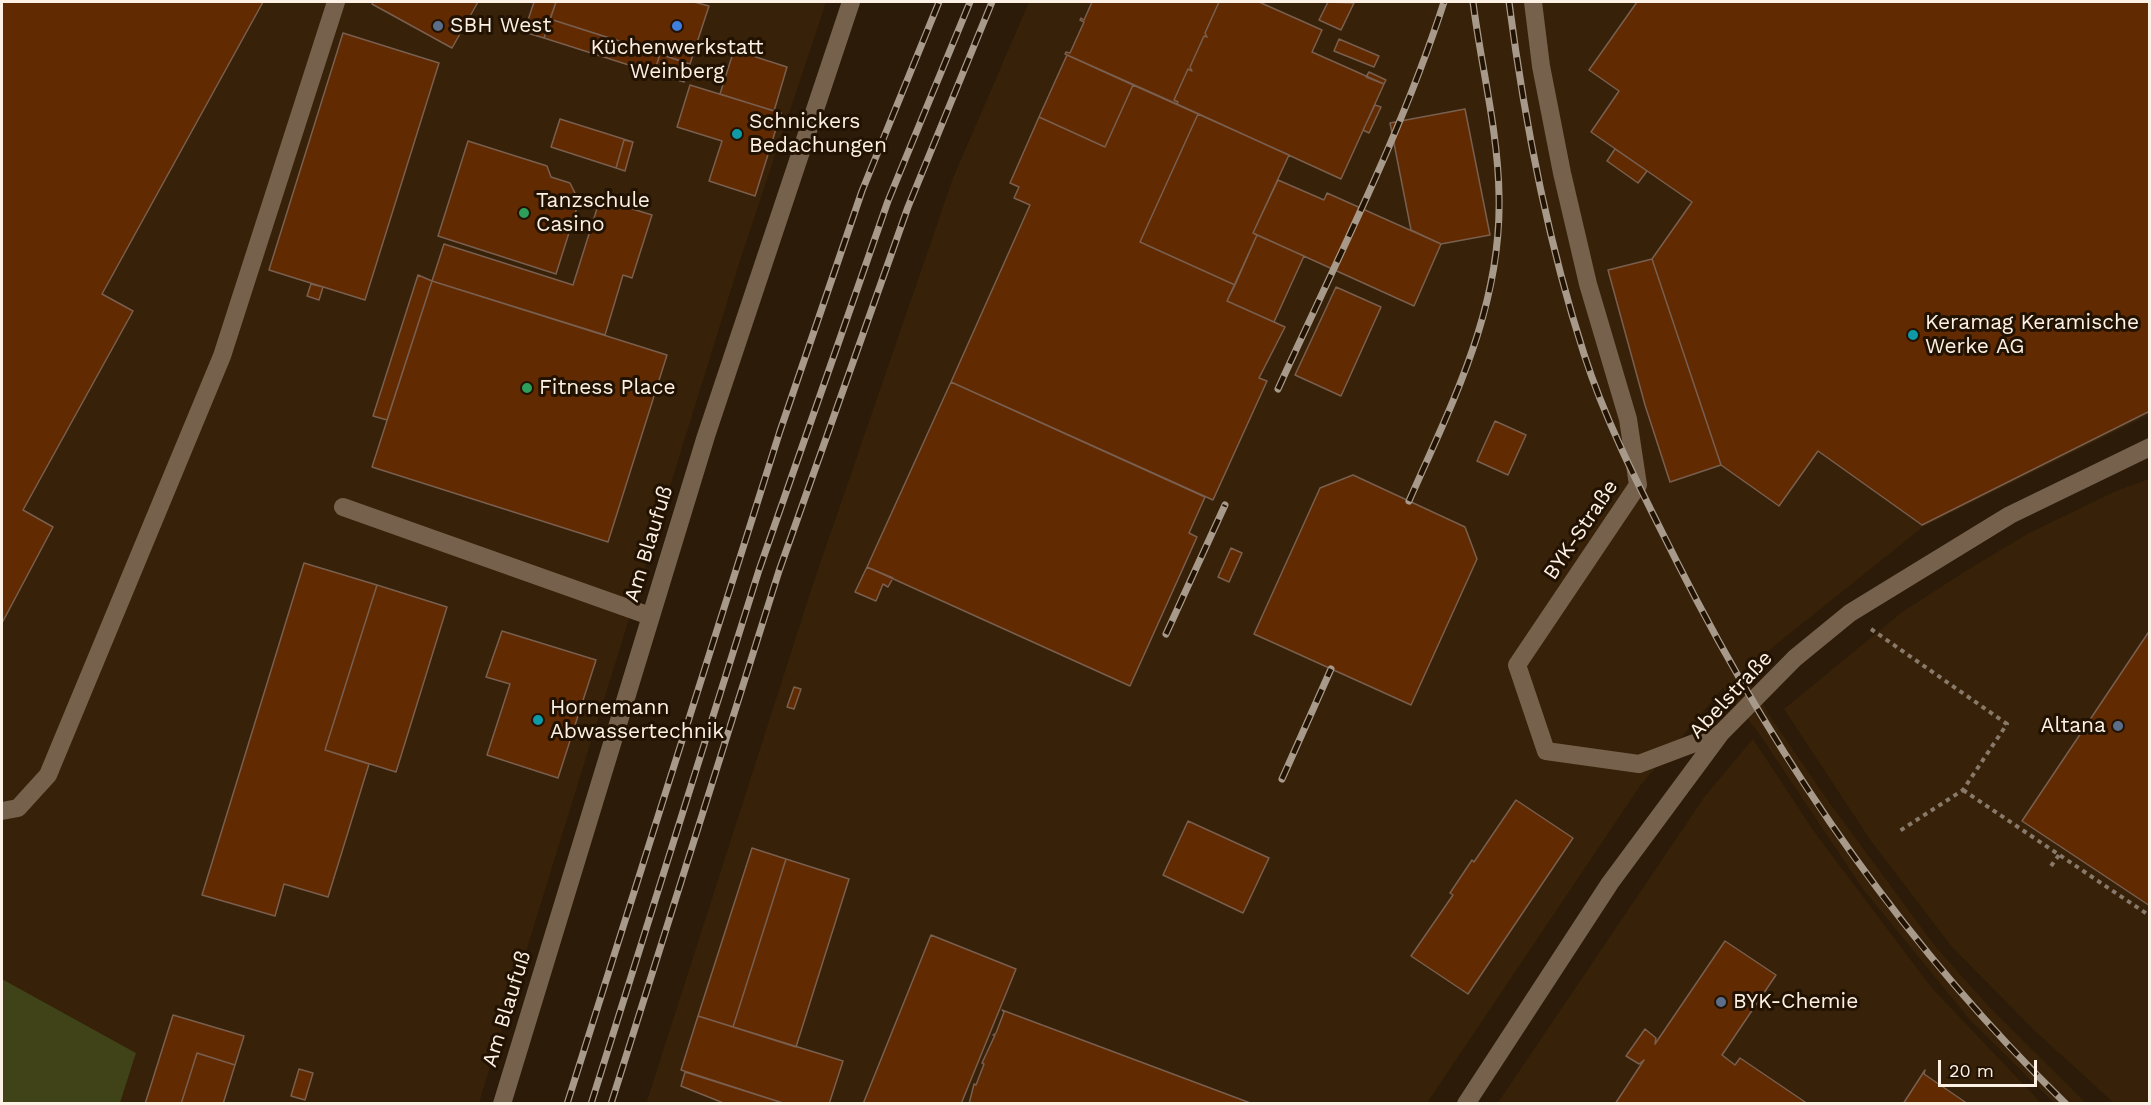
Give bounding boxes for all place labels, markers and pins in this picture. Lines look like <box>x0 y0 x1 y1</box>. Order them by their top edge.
place label: SBH West <box>450 13 551 39</box>
marker: SBH West <box>431 19 445 33</box>
marker: Küchenwerkstatt Weinberg <box>670 19 684 33</box>
place label: Küchenwerkstatt Weinberg <box>590 35 764 85</box>
place label: Schnickers Bedachungen <box>749 109 887 159</box>
marker: Schnickers Bedachungen <box>730 127 744 141</box>
place label: Tanzschule Casino <box>536 188 650 238</box>
marker: Tanzschule Casino <box>517 206 531 220</box>
place label: Keramag Keramische Werke AG <box>1925 310 2139 360</box>
marker: Keramag Keramische Werke AG <box>1906 328 1920 342</box>
place label: Fitness Place <box>539 375 676 401</box>
marker: Fitness Place <box>520 381 534 395</box>
place label: Hornemann Abwassertechnik <box>550 695 724 745</box>
marker: Hornemann Abwassertechnik <box>531 713 545 727</box>
place label: Altana <box>2041 713 2106 739</box>
marker: Altana <box>2111 719 2125 733</box>
place label: BYK-Chemie <box>1733 989 1858 1015</box>
marker: BYK-Chemie <box>1714 995 1728 1009</box>

